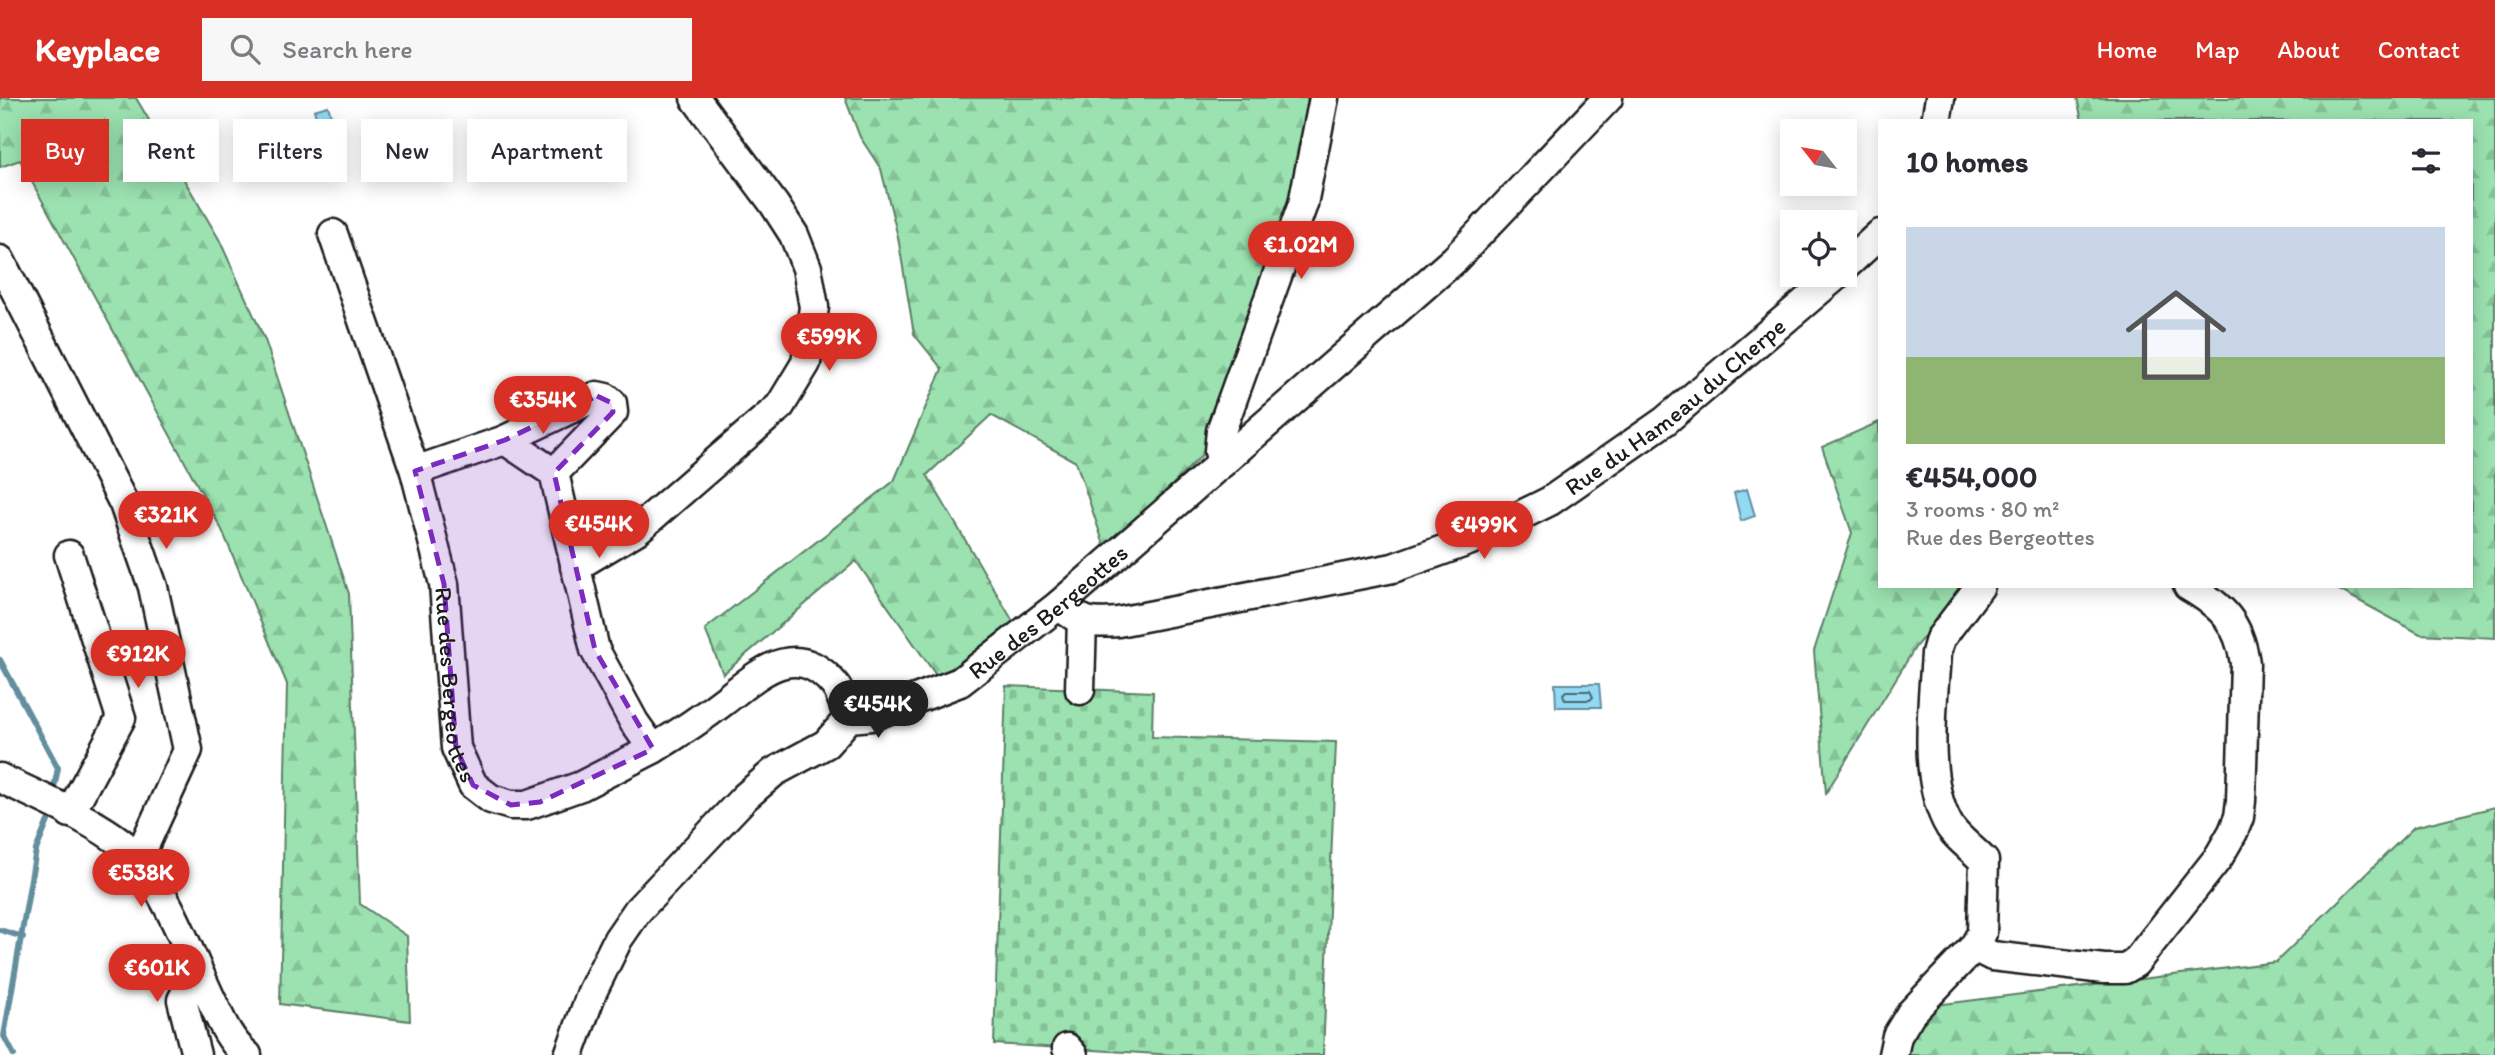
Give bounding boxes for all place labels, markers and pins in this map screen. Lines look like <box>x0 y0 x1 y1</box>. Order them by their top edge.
pin: €1.02M <box>1244 222 1358 281</box>
pin: €599K <box>780 314 878 373</box>
pin: €354K <box>494 376 592 436</box>
pin: €321K <box>117 491 215 551</box>
pin: €454K <box>550 500 648 560</box>
pin: €499K <box>1435 502 1533 561</box>
pin: €912K <box>89 630 187 690</box>
pin: €454K <box>829 680 927 740</box>
pin: €538K <box>92 850 190 909</box>
pin: €601K <box>108 944 206 1004</box>

